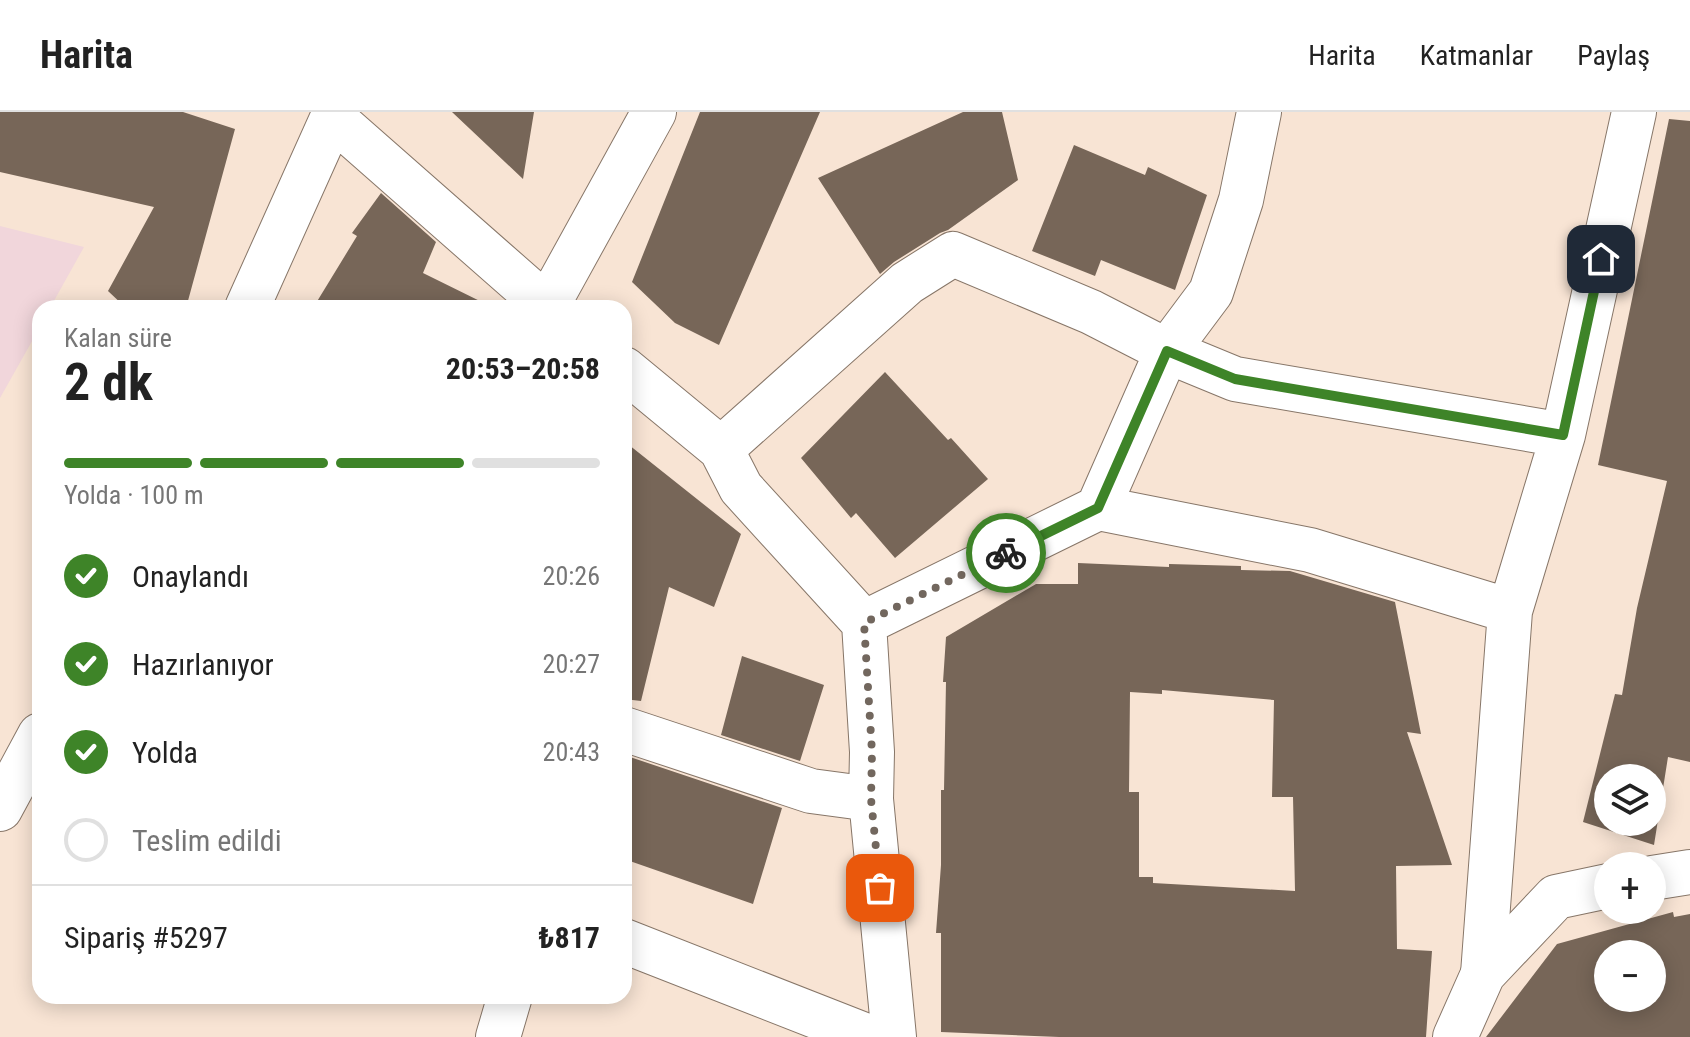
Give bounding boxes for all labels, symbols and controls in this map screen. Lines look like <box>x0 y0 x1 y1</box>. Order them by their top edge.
text: Harita <box>40 33 133 77</box>
text: Harita <box>1308 39 1376 72</box>
text: Katmanlar <box>1420 39 1533 72</box>
text: Paylaş <box>1577 39 1650 72</box>
pin <box>1567 225 1635 293</box>
icon: home <box>1579 237 1623 281</box>
text: Kalan süre <box>64 323 172 353</box>
text: 20:53–20:58 <box>446 351 600 386</box>
text: 2 dk <box>64 352 153 413</box>
text: Yolda · 100 m <box>64 480 204 510</box>
courier <box>966 513 1046 593</box>
icon: bike <box>984 531 1028 575</box>
icon: check <box>64 554 108 598</box>
text: Onaylandı <box>132 559 249 594</box>
text: 20:26 <box>543 561 600 591</box>
icon: check <box>64 642 108 686</box>
text: Hazırlanıyor <box>132 647 274 682</box>
text: 20:27 <box>543 649 600 679</box>
icon: check <box>64 730 108 774</box>
text: Yolda <box>132 735 198 770</box>
text: 20:43 <box>543 737 600 767</box>
map controls <box>1594 764 1666 1012</box>
button: layers <box>1594 764 1666 836</box>
text: Teslim edildi <box>132 823 282 858</box>
button: + <box>1594 852 1666 924</box>
pin <box>846 854 914 922</box>
icon: bag <box>858 866 902 910</box>
text: Sipariş #5297 <box>64 920 228 955</box>
text: ₺817 <box>538 920 600 955</box>
button: − <box>1594 940 1666 1012</box>

